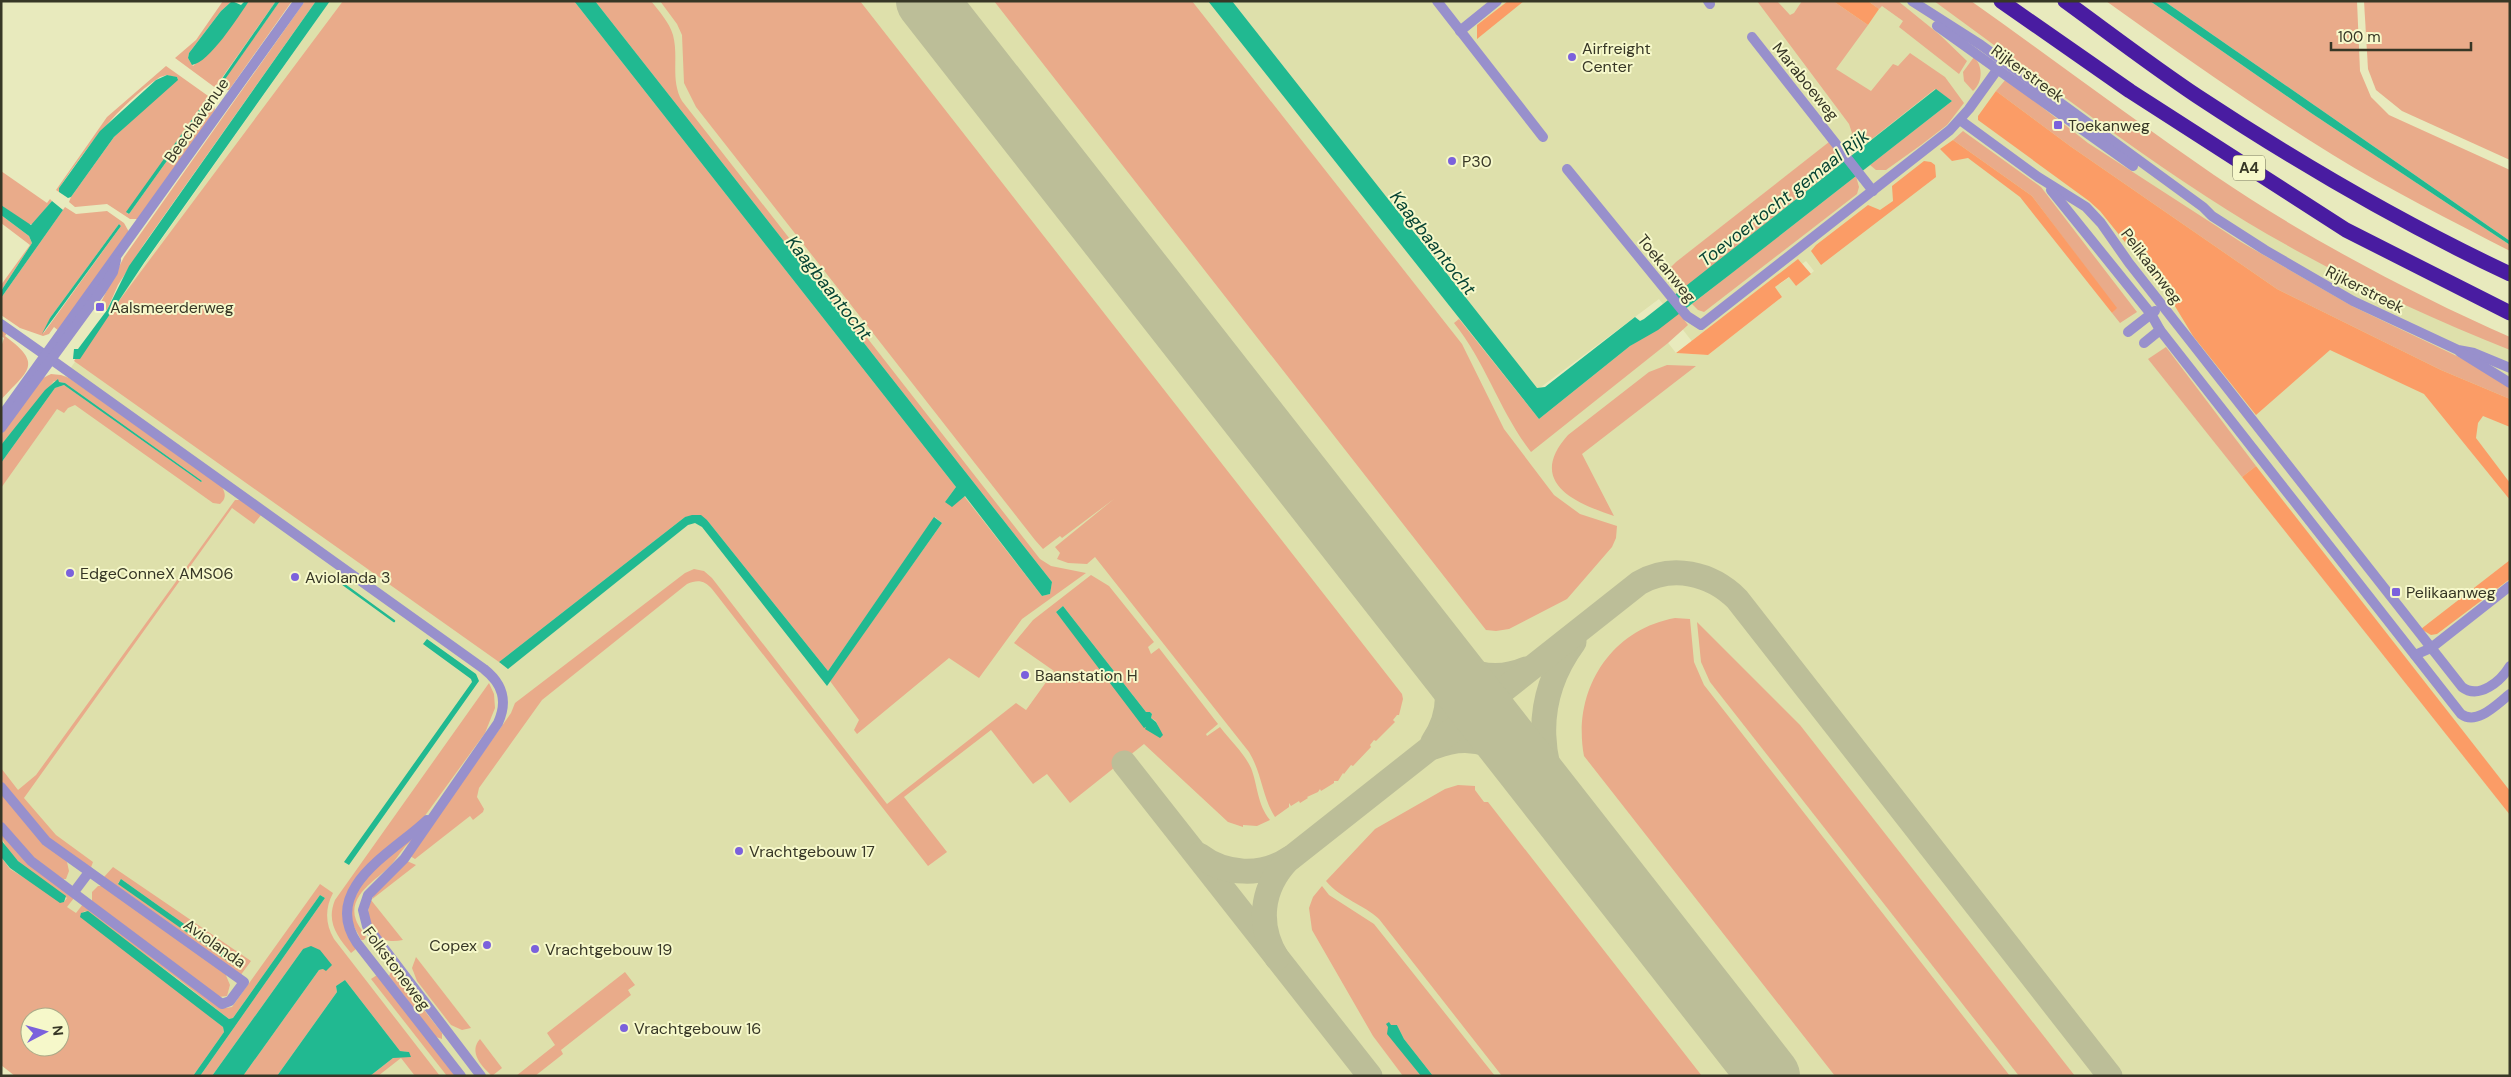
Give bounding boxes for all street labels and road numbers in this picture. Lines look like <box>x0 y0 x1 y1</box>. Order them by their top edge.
street label: Maraboeweg <box>1768 38 1844 125</box>
street label: Rijkerstreek <box>1987 40 2068 107</box>
street label: Beechavenue <box>159 74 233 167</box>
road number: A4 <box>2233 156 2265 180</box>
street label: Pelikaanweg <box>2116 224 2187 309</box>
street label: Toekanweg <box>1633 230 1701 307</box>
street label: Rijkerstreek <box>2322 261 2408 318</box>
street label: Aviolanda <box>179 914 250 973</box>
street label: Folkstoneweg <box>358 922 435 1015</box>

